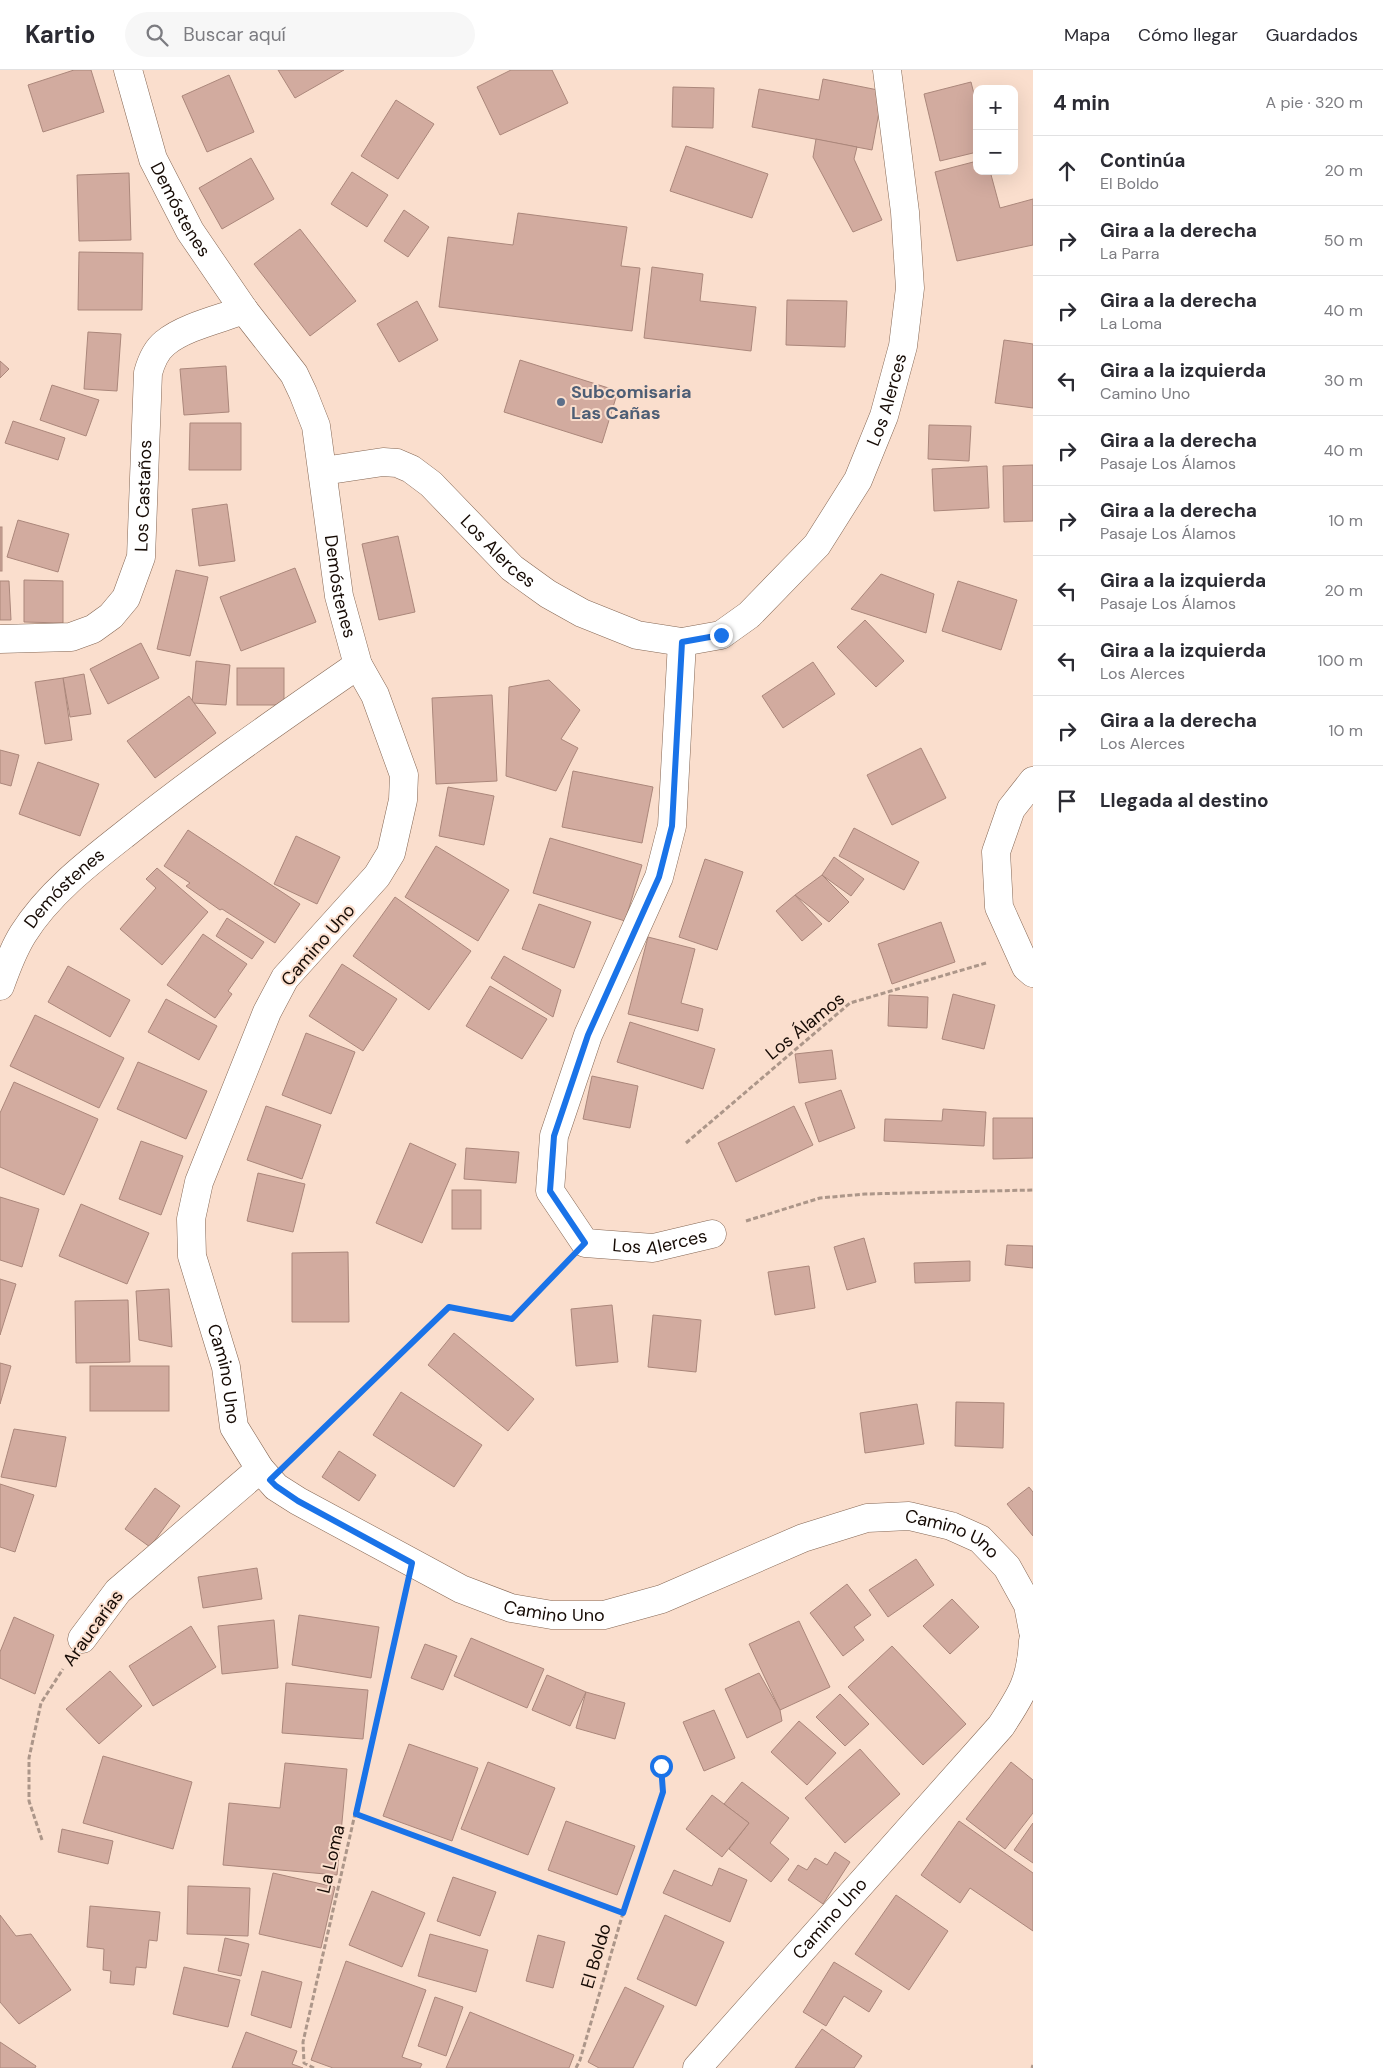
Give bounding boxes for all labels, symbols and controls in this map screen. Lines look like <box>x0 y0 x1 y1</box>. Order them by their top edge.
search box <box>125 12 475 57</box>
text: Kartio <box>25 19 95 50</box>
icon: search <box>143 21 171 49</box>
text: Buscar aquí <box>183 22 286 47</box>
text: Mapa <box>1064 23 1110 47</box>
text: Cómo llegar <box>1138 23 1238 47</box>
text: Guardados <box>1266 23 1358 47</box>
map controls <box>973 85 1018 175</box>
button: + <box>973 85 1018 130</box>
text: 4 min <box>1053 89 1110 117</box>
text: A pie · 320 m <box>1266 92 1363 113</box>
button: − <box>973 130 1018 175</box>
text: Continúa <box>1100 148 1185 173</box>
icon: ahead <box>1053 157 1081 185</box>
street label: Demóstenes <box>145 158 216 262</box>
text: 20 m <box>1324 160 1363 181</box>
text: El Boldo <box>1100 173 1159 194</box>
text: Gira a la derecha <box>1100 218 1257 243</box>
icon: right <box>1053 227 1081 255</box>
text: 50 m <box>1324 230 1363 251</box>
text: La Parra <box>1100 243 1160 264</box>
text: Gira a la derecha <box>1100 288 1257 313</box>
icon: right <box>1053 297 1081 325</box>
text: 40 m <box>1324 300 1363 321</box>
text: La Loma <box>1100 313 1162 334</box>
street label: Los Alerces <box>861 351 912 449</box>
text: Gira a la izquierda <box>1100 358 1266 383</box>
icon: left <box>1053 367 1081 395</box>
text: 30 m <box>1324 370 1363 391</box>
place label: Subcomisaria Las Cañas <box>571 380 692 425</box>
text: Camino Uno <box>1100 383 1190 404</box>
marker: Subcomisaria Las Cañas <box>555 396 567 408</box>
text: Gira a la derecha <box>1100 428 1257 453</box>
icon: right <box>1053 437 1081 465</box>
street label: Los Castaños <box>129 439 157 552</box>
text: 40 m <box>1324 440 1363 461</box>
text: Pasaje Los Álamos <box>1100 453 1236 474</box>
text: Gira a la derecha <box>1100 498 1257 523</box>
icon: right <box>1053 507 1081 535</box>
street label: Los Alerces <box>455 510 540 593</box>
text: 10 m <box>1329 510 1363 531</box>
text: Pasaje Los Álamos <box>1100 523 1236 544</box>
street label: Demóstenes <box>319 533 362 641</box>
text: Gira a la izquierda <box>1100 568 1266 593</box>
icon: left <box>1053 577 1081 605</box>
text: 20 m <box>1324 580 1363 601</box>
text: Pasaje Los Álamos <box>1100 593 1236 614</box>
route end <box>710 624 733 647</box>
text: Gira a la izquierda <box>1100 638 1266 663</box>
icon: left <box>1053 647 1081 675</box>
text: 100 m <box>1318 650 1363 671</box>
text: Los Alerces <box>1100 663 1185 684</box>
text: Gira a la derecha <box>1100 708 1257 733</box>
icon: right <box>1053 717 1081 745</box>
text: 10 m <box>1329 720 1363 741</box>
text: Los Alerces <box>1100 733 1185 754</box>
icon: arrive <box>1053 787 1081 815</box>
text: Llegada al destino <box>1100 788 1269 813</box>
street label: Demóstenes <box>19 843 110 933</box>
street label: Camino Uno <box>276 899 360 991</box>
street label: Los Álamos <box>760 987 850 1065</box>
street label: Los Alerces <box>612 1224 709 1260</box>
street label: Camino Uno <box>201 1321 245 1425</box>
street label: Camino Uno <box>902 1503 1005 1564</box>
street label: Araucarias <box>57 1585 129 1671</box>
street label: Camino Uno <box>500 1594 605 1628</box>
route start <box>650 1755 673 1778</box>
street label: La Loma <box>311 1822 351 1896</box>
street label: Camino Uno <box>787 1873 873 1965</box>
street label: El Boldo <box>575 1921 617 1991</box>

